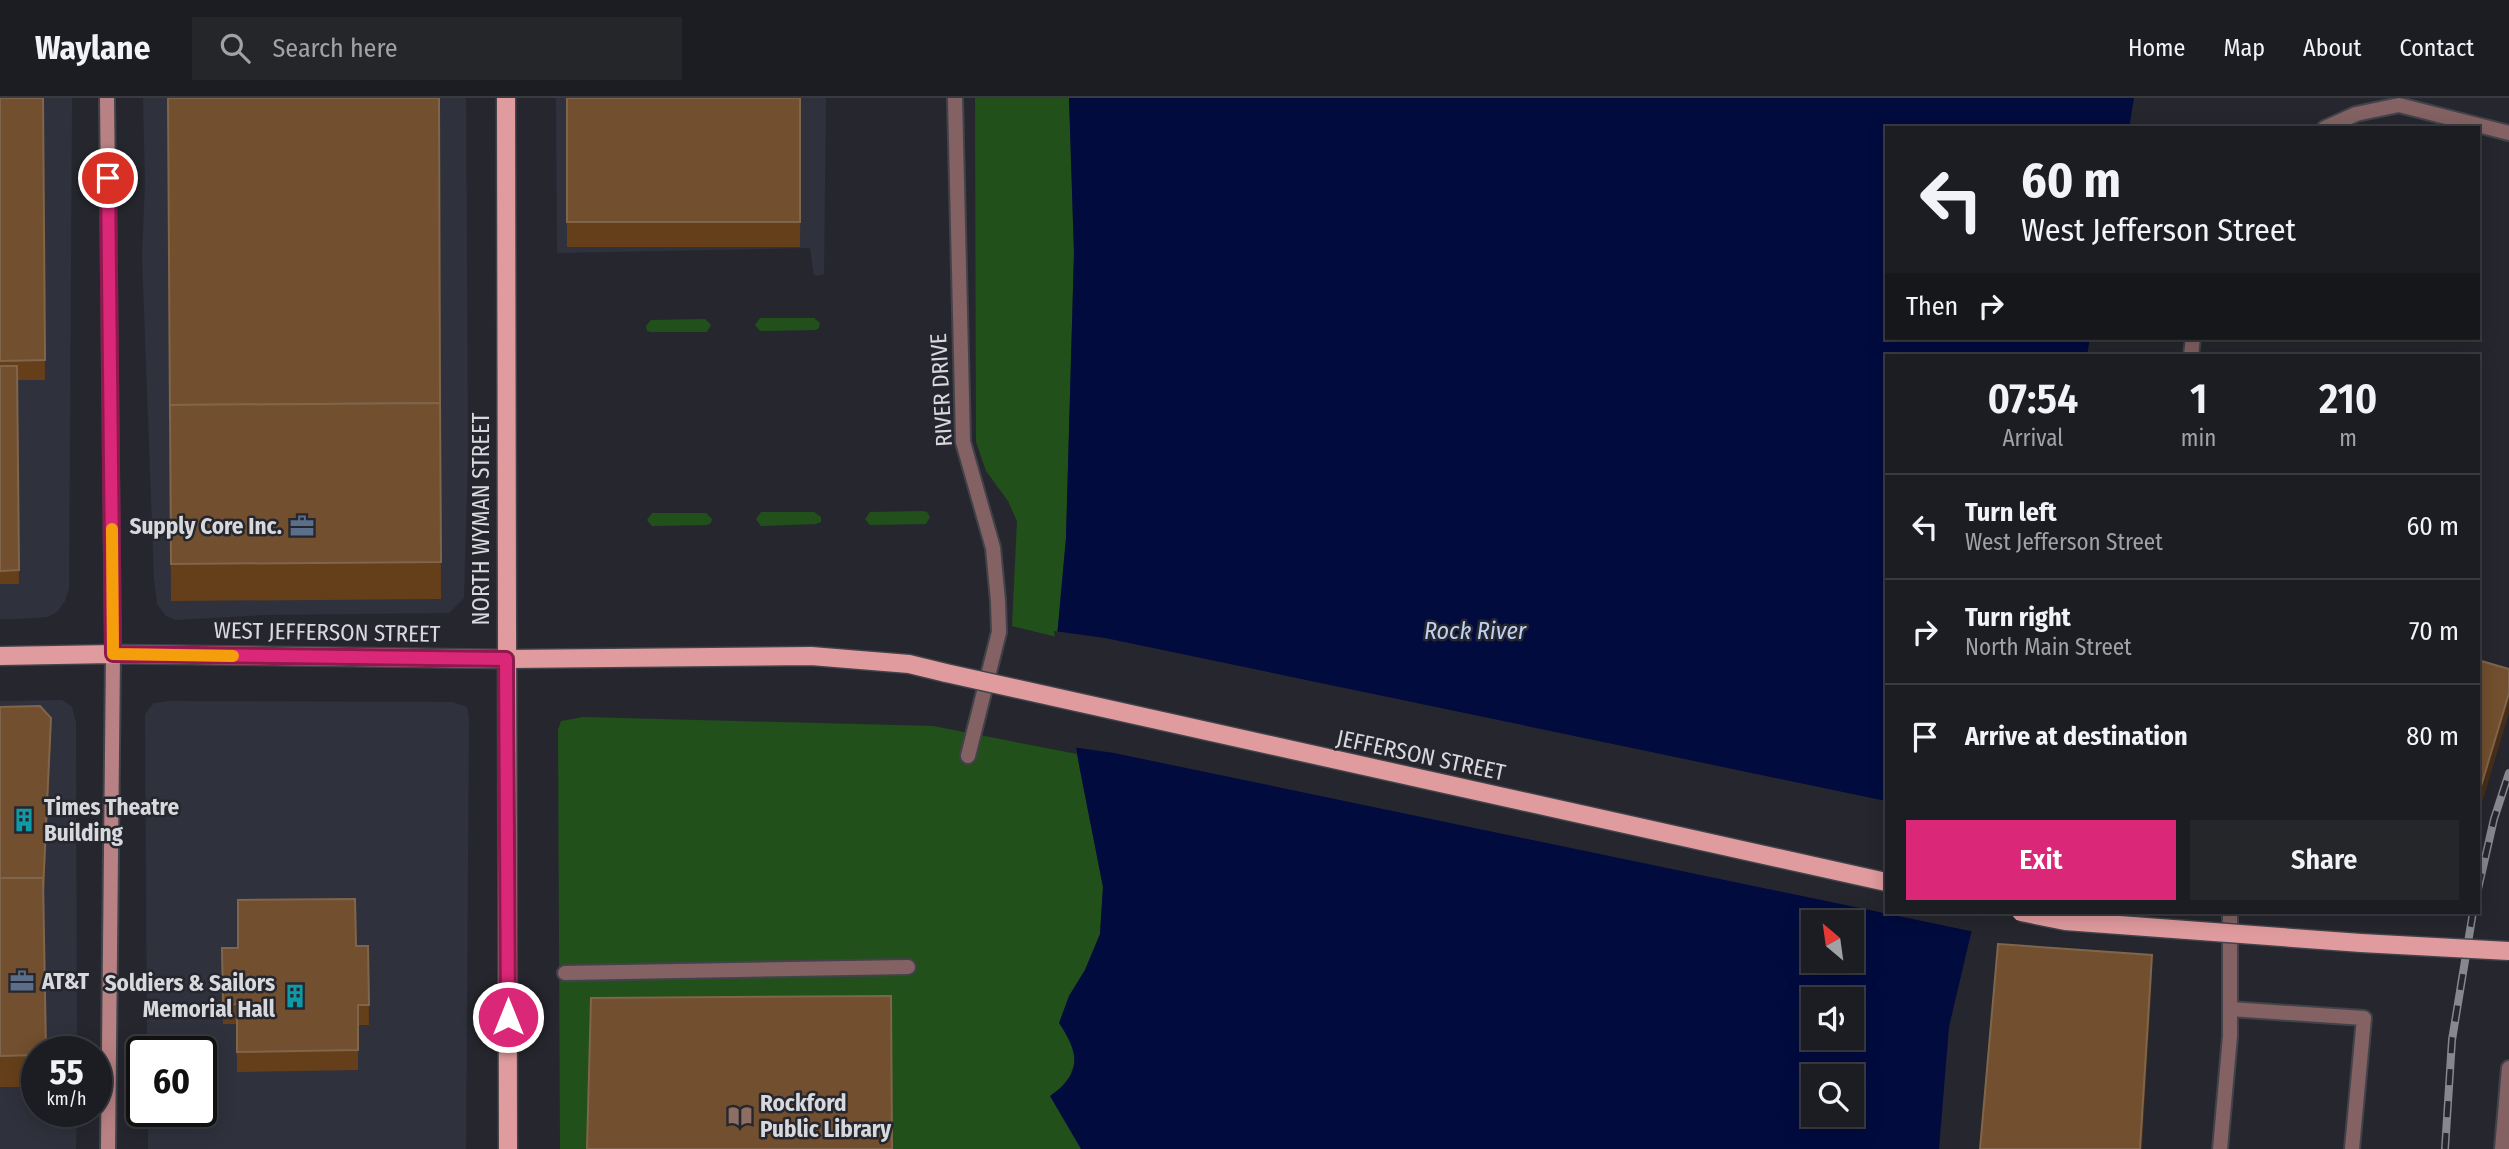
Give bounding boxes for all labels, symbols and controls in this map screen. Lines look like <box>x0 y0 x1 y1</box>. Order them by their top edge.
search box <box>192 17 682 80</box>
text: Waylane <box>35 28 150 68</box>
icon: search <box>216 29 254 67</box>
text: Search here <box>272 33 398 64</box>
text: Home <box>2128 34 2185 62</box>
text: Map <box>2223 34 2265 62</box>
text: About <box>2303 34 2361 62</box>
text: Contact <box>2399 34 2474 62</box>
pin <box>78 148 138 208</box>
text: 60 m <box>2021 151 2121 210</box>
icon: left <box>1906 154 1997 245</box>
icon: arrive <box>89 159 127 197</box>
text: West Jefferson Street <box>2021 211 2296 249</box>
icon: right <box>1972 287 2010 325</box>
text: Then <box>1906 291 1958 322</box>
street label: RIVER DRIVE <box>924 333 958 447</box>
text: 07:54 <box>1987 374 2078 424</box>
text: 1 <box>2190 374 2207 424</box>
text: 210 <box>2319 374 2378 424</box>
street label: NORTH WYMAN STREET <box>467 412 495 625</box>
text: Arrival <box>2002 424 2063 452</box>
text: min <box>2181 424 2216 452</box>
text: m <box>2339 424 2357 452</box>
text: Turn left <box>1965 497 2057 528</box>
icon: left <box>1906 508 1944 546</box>
text: 60 m <box>2406 511 2459 542</box>
place label: Supply Core Inc. <box>130 512 282 540</box>
office icon: Supply Core Inc. <box>288 512 316 540</box>
text: West Jefferson Street <box>1965 528 2163 556</box>
text: Turn right <box>1965 602 2071 633</box>
icon: right <box>1906 613 1944 651</box>
street label: WEST JEFFERSON STREET <box>213 616 441 648</box>
text: 70 m <box>2409 616 2459 647</box>
water label: Rock River <box>1424 617 1527 645</box>
text: North Main Street <box>1965 633 2132 661</box>
icon: arrive <box>1906 718 1944 756</box>
text: Arrive at destination <box>1965 721 2188 752</box>
text: 80 m <box>2406 721 2459 752</box>
street label: JEFFERSON STREET <box>1334 723 1508 787</box>
place label: Times Theatre Building <box>44 793 179 847</box>
building icon: Times Theatre Building <box>10 806 38 834</box>
button: Exit <box>1906 820 2176 900</box>
button: Share <box>2190 820 2459 900</box>
north arrow <box>1801 910 1864 973</box>
map controls <box>1801 910 1864 1127</box>
office icon: AT&T <box>8 967 36 995</box>
place label: AT&T <box>41 967 90 995</box>
place label: Soldiers & Sailors Memorial Hall <box>105 969 276 1023</box>
position arrow <box>471 980 545 1054</box>
building icon: Soldiers & Sailors Memorial Hall <box>281 982 309 1010</box>
button: sound <box>1801 987 1864 1050</box>
speed limit sign: 60 <box>126 1036 217 1127</box>
text: 55 <box>49 1051 84 1093</box>
button: search <box>1801 1064 1864 1127</box>
text: km/h <box>46 1088 87 1110</box>
place label: Rockford Public Library <box>760 1089 892 1143</box>
library icon: Rockford Public Library <box>726 1102 754 1130</box>

